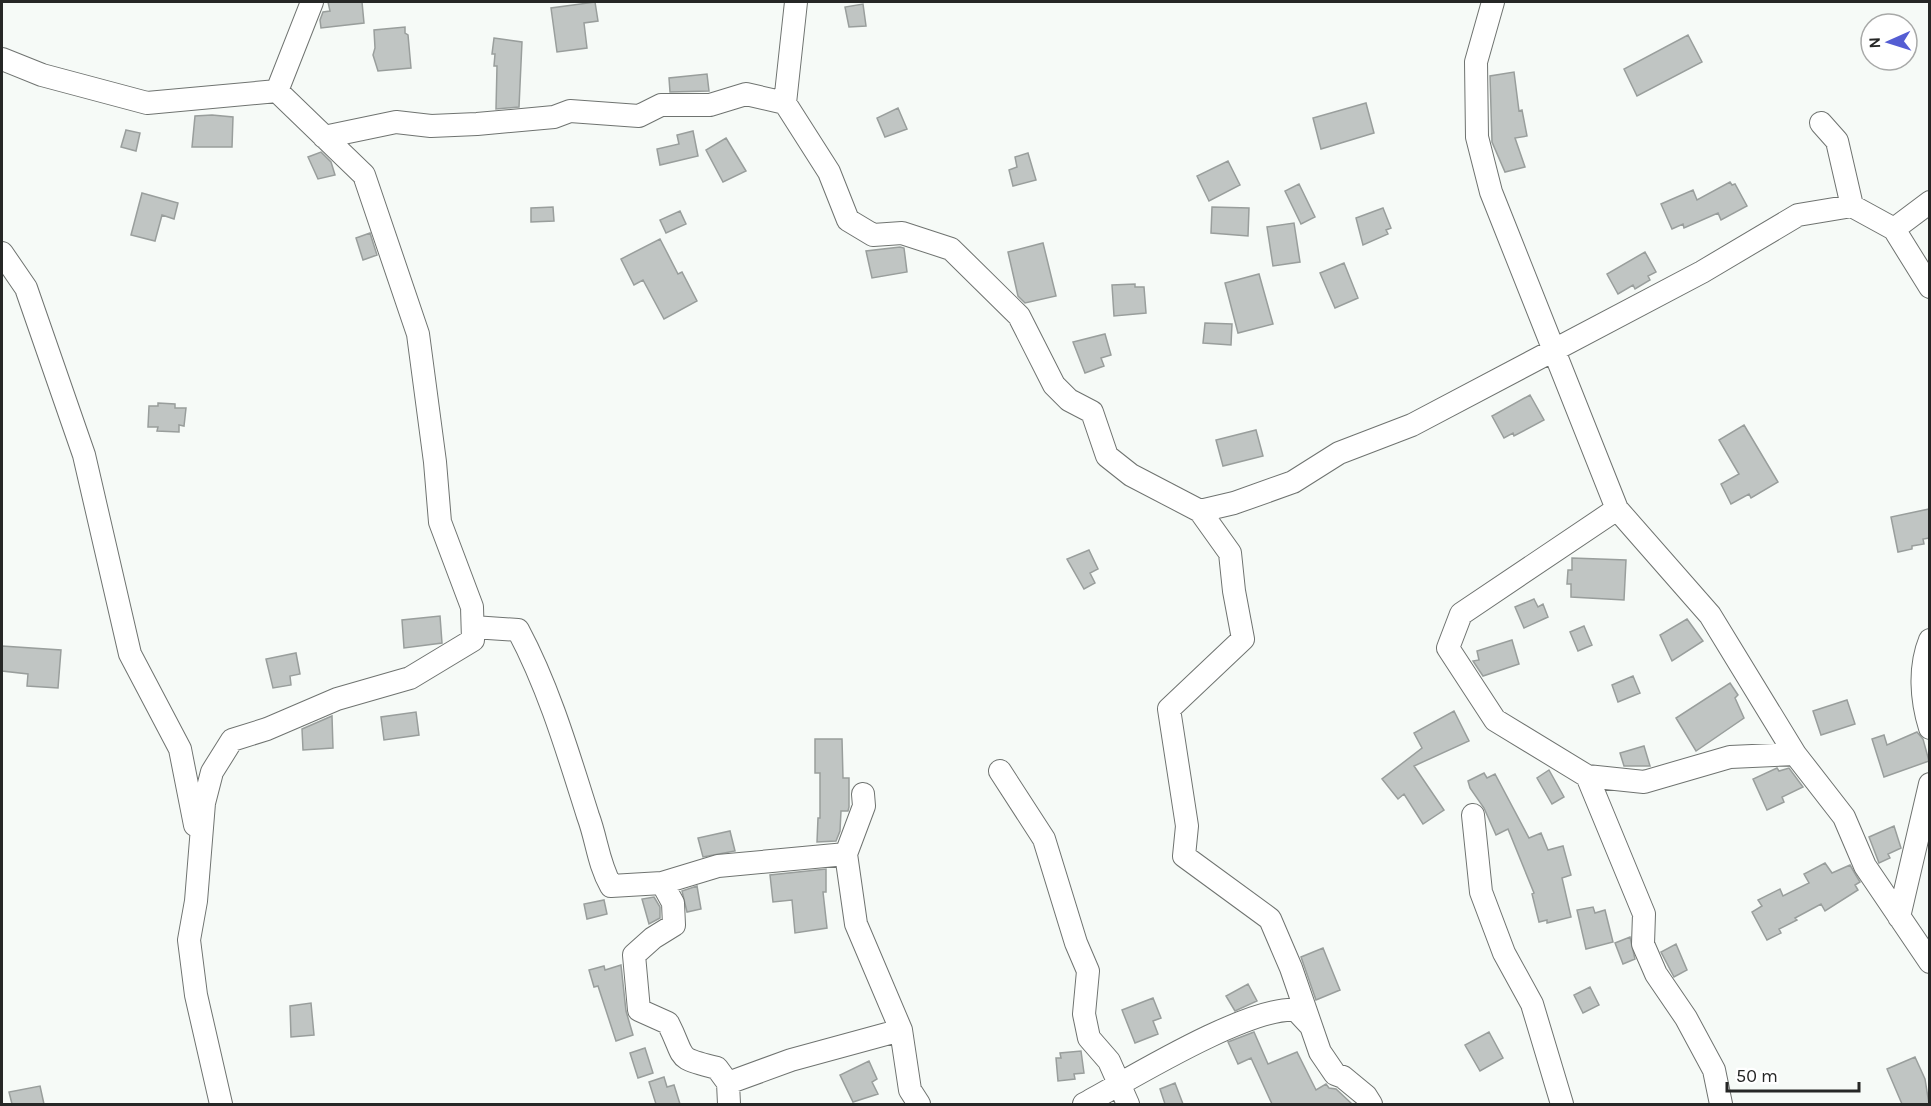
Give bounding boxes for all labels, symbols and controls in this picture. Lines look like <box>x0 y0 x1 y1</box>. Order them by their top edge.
north arrow <box>1859 12 1919 72</box>
text: N <box>1865 37 1884 49</box>
scale bar <box>1727 1055 1859 1093</box>
text: 50 m <box>1736 1065 1778 1087</box>

